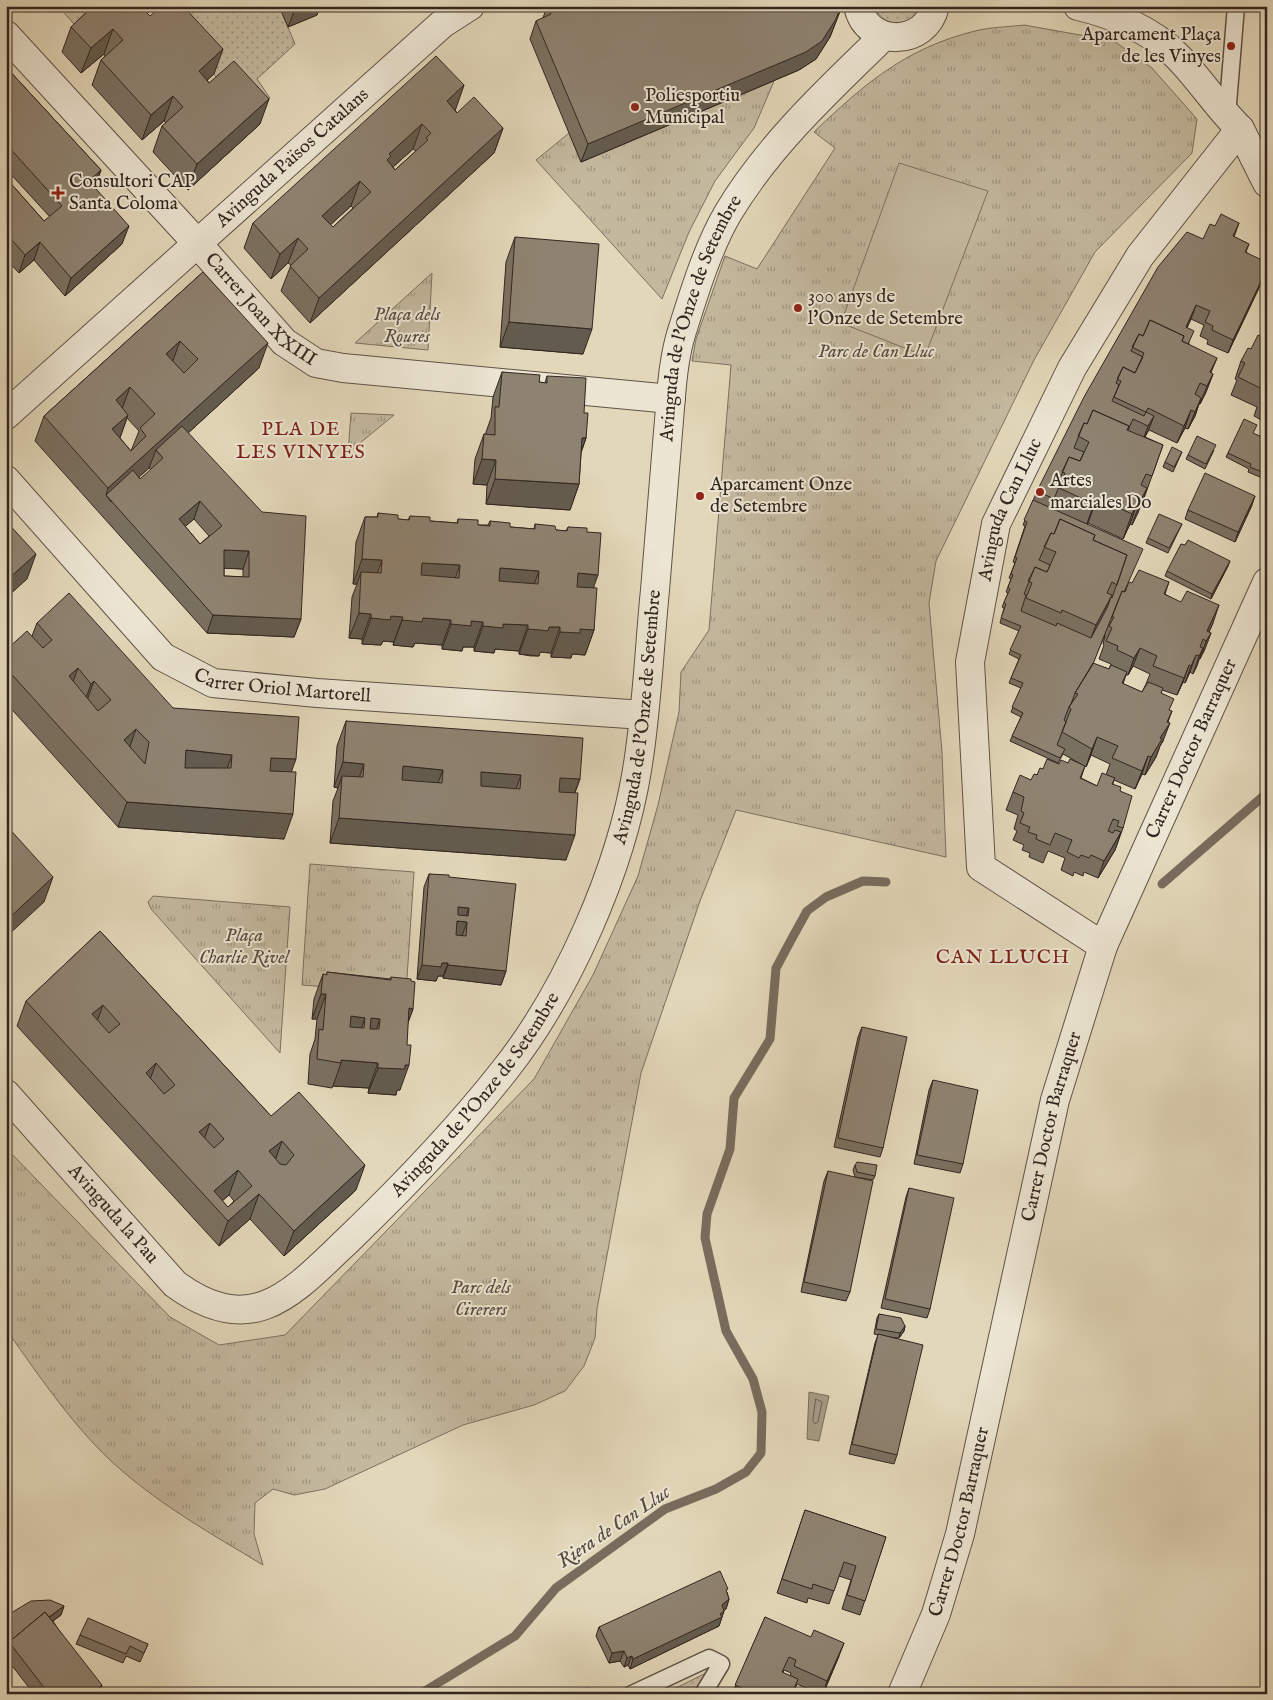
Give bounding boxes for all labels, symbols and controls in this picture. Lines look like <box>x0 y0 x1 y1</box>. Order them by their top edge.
place label: Aparcament Plaça de les Vinyes <box>1080 23 1222 69</box>
marker: Aparcament Plaça de les Vinyes <box>1225 40 1237 52</box>
street label: Avinguda Països Catalans <box>210 83 374 234</box>
place label: Poliesportiu Municipal <box>645 84 740 130</box>
marker: Poliesportiu Municipal <box>629 101 641 113</box>
place label: Consultori CAP Santa Coloma <box>69 170 195 216</box>
marker: Consultori CAP Santa Coloma <box>51 186 65 200</box>
street label: Avinguda de l'Onze de Setembre <box>655 191 748 443</box>
street label: Carrer Joan XXIII <box>199 248 321 372</box>
place label: 300 anys de l'Onze de Setembre <box>808 285 963 331</box>
marker: 300 anys de l'Onze de Setembre <box>792 302 804 314</box>
park label: Plaça dels Roures <box>373 303 441 349</box>
park label: Parc de Can Lluc <box>818 340 934 364</box>
district label: PLA DE LES VINYES <box>236 417 366 465</box>
street label: Avinguda Can Lluc <box>973 435 1048 584</box>
place label: Artes marciales Do <box>1049 469 1151 515</box>
place label: Aparcament Onze de Setembre <box>709 473 852 519</box>
marker: Artes marciales Do <box>1034 486 1046 498</box>
marker: Aparcament Onze de Setembre <box>694 490 706 502</box>
street label: Avinguda de l'Onze de Setembre <box>608 588 667 848</box>
street label: Carrer Doctor Barraquer <box>1141 655 1243 843</box>
street label: Carrer Oriol Martorell <box>189 663 372 709</box>
park label: Plaça Charlie Rivel <box>199 924 291 970</box>
district label: CAN LLUCH <box>936 945 1070 970</box>
street label: Avinguda de l'Onze de Setembre <box>385 988 566 1203</box>
street label: Carrer Doctor Barraquer <box>1017 1029 1088 1224</box>
street label: Avinguda la Pau <box>62 1159 164 1269</box>
park label: Parc dels Cirerers <box>451 1276 512 1322</box>
street label: Carrer Doctor Barraquer <box>924 1425 995 1620</box>
water label: Riera de Can Lluc <box>553 1480 676 1574</box>

